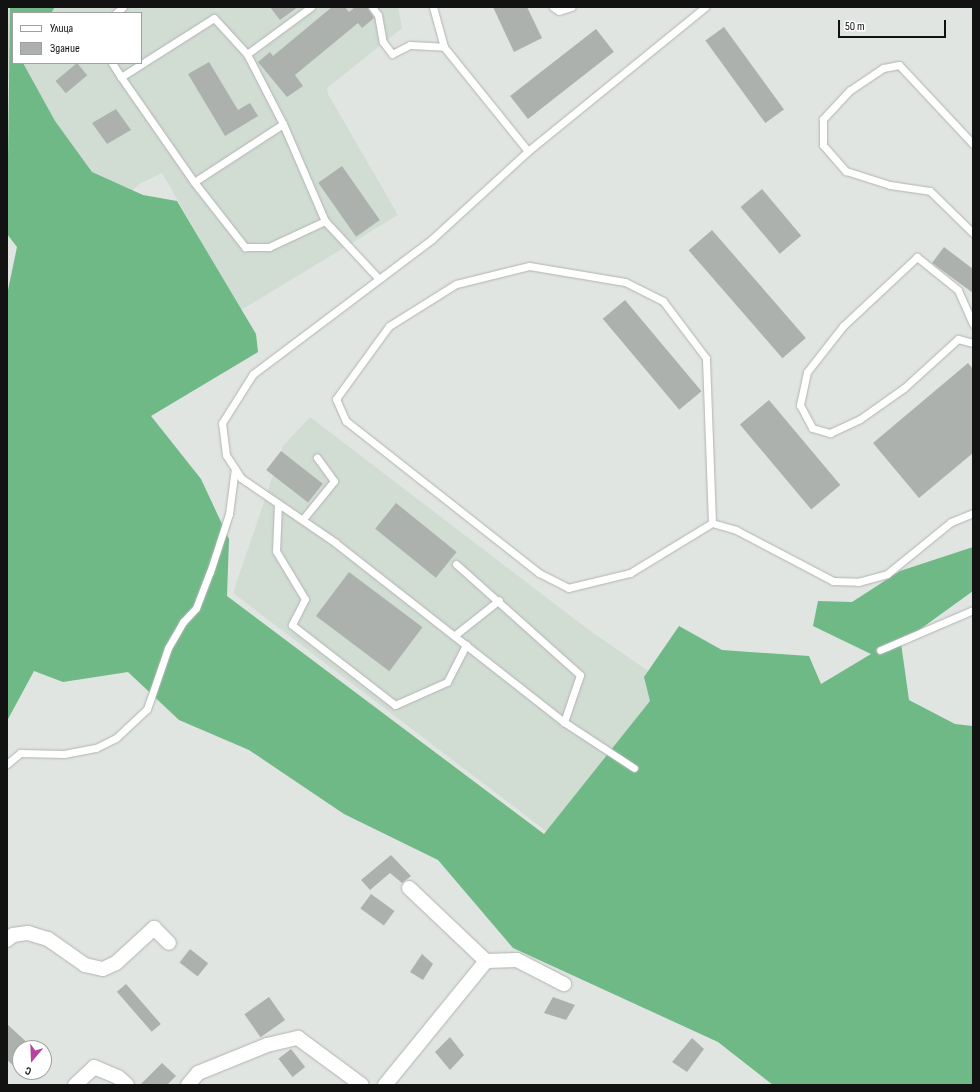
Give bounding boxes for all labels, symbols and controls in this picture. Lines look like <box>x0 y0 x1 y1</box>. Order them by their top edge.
legend <box>12 12 142 64</box>
scale bar <box>840 12 948 38</box>
text: 50 m <box>845 19 865 34</box>
text: Улица <box>50 21 73 36</box>
text: Здание <box>50 41 80 56</box>
north arrow <box>12 1040 52 1080</box>
text: С <box>23 1064 33 1078</box>

